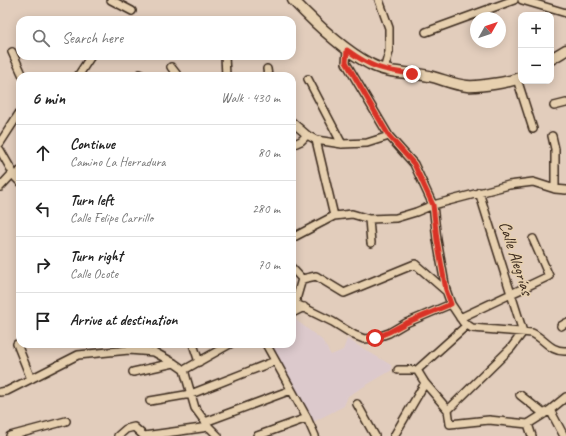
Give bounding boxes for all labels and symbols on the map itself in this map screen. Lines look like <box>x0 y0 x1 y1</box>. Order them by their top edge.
north arrow <box>470 12 506 48</box>
route end <box>403 65 421 83</box>
street label: Calle Alegrías <box>494 218 538 300</box>
route start <box>366 329 384 347</box>

